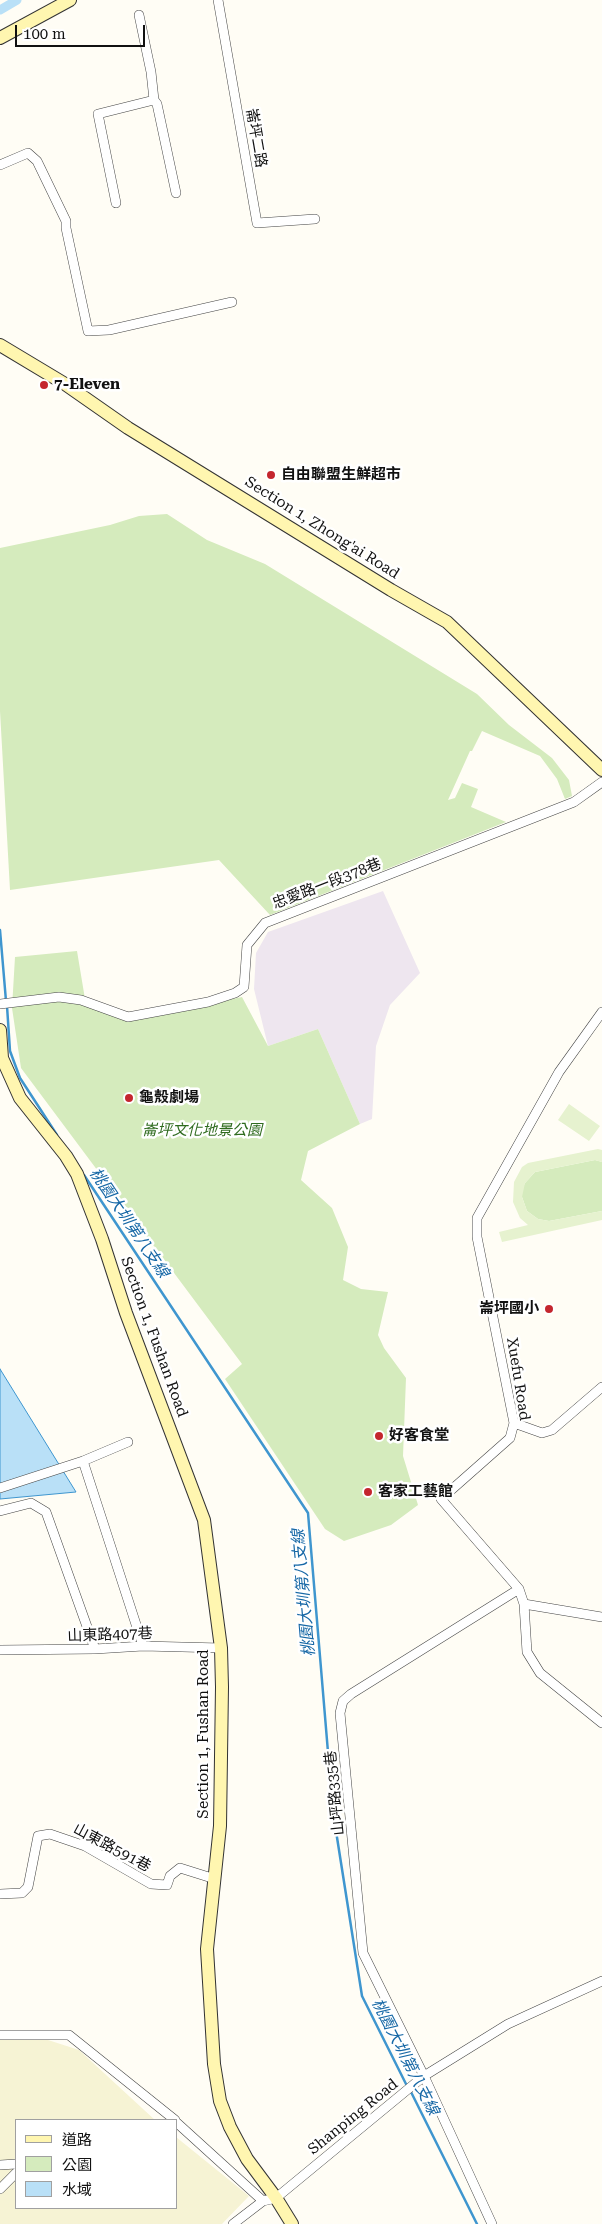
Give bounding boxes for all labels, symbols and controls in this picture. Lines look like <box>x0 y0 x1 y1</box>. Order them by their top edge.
scale bar <box>18 15 148 47</box>
text: 100 m <box>23 25 66 43</box>
street label: 崙坪二路 <box>242 107 270 169</box>
place label: 7-Eleven <box>54 376 120 394</box>
marker: 7-Eleven <box>38 379 50 391</box>
place label: 自由聯盟生鮮超市 <box>281 466 401 484</box>
marker: 自由聯盟生鮮超市 <box>265 469 277 481</box>
street label: Section 1, Zhong'ai Road <box>241 473 403 583</box>
street label: 忠愛路一段378巷 <box>270 855 384 913</box>
place label: 龜殼劇場 <box>139 1089 199 1107</box>
marker: 龜殼劇場 <box>123 1092 135 1104</box>
park label: 崙坪文化地景公園 <box>142 1122 262 1140</box>
water label: 桃園大圳第八支線 <box>85 1165 173 1281</box>
street label: Section 1, Fushan Road <box>117 1254 191 1420</box>
place label: 崙坪國小 <box>479 1300 539 1318</box>
marker: 崙坪國小 <box>543 1303 555 1315</box>
street label: Xuefu Road <box>503 1336 533 1422</box>
place label: 好客食堂 <box>389 1427 449 1445</box>
marker: 好客食堂 <box>373 1430 385 1442</box>
place label: 客家工藝館 <box>378 1483 453 1501</box>
marker: 客家工藝館 <box>362 1486 374 1498</box>
water label: 桃園大圳第八支線 <box>289 1528 319 1658</box>
street label: 山東路407巷 <box>67 1625 153 1645</box>
street label: Section 1, Fushan Road <box>195 1649 213 1819</box>
street label: 山坪路335巷 <box>322 1750 348 1836</box>
street label: 山東路591巷 <box>70 1820 154 1876</box>
water label: 桃園大圳第八支線 <box>367 1996 443 2118</box>
street label: Shanping Road <box>304 2075 402 2159</box>
legend <box>15 2119 178 2209</box>
text: 道路 <box>62 2131 92 2149</box>
text: 公園 <box>62 2156 92 2174</box>
text: 水域 <box>62 2181 92 2199</box>

